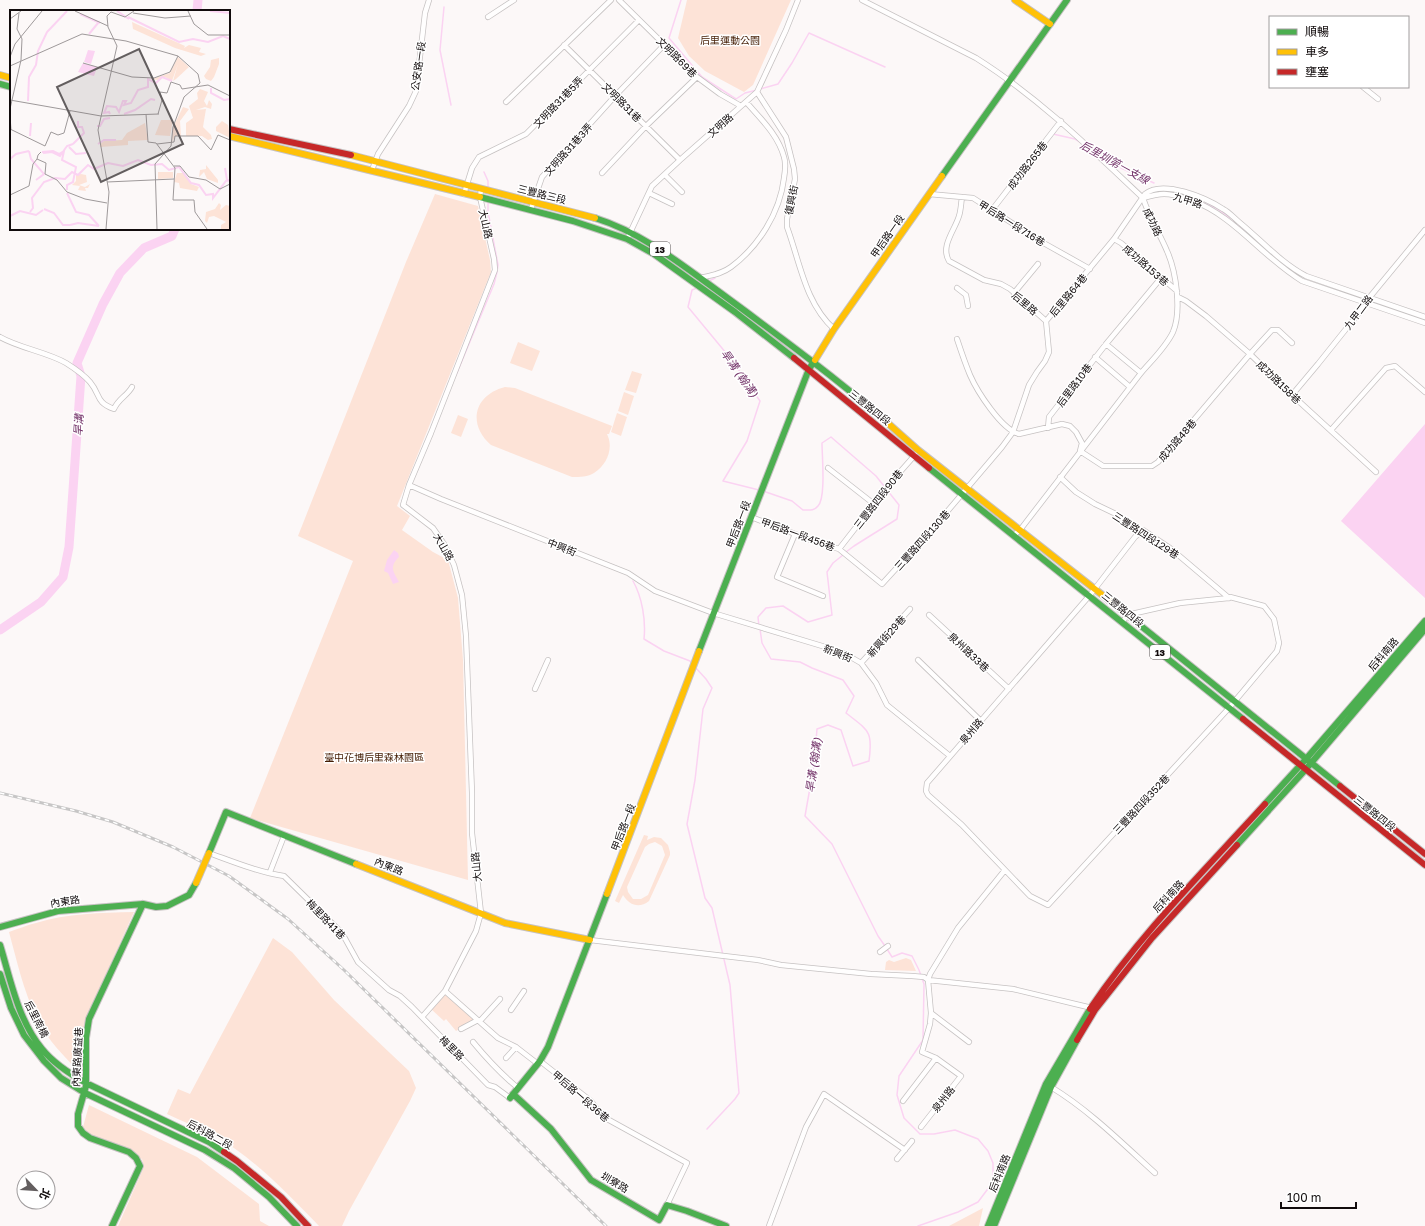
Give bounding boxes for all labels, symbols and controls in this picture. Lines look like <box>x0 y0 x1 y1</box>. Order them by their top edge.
inset map <box>10 10 230 230</box>
legend <box>1269 16 1409 88</box>
text: 順暢 <box>1305 24 1329 39</box>
street label: 文明路69巷 <box>654 34 700 80</box>
park label: 后里運動公園 <box>700 34 760 46</box>
street label: 公安路一段 <box>409 40 427 92</box>
text: 車多 <box>1305 44 1329 59</box>
text: 壅塞 <box>1305 64 1329 79</box>
street label: 文明路31巷5弄 <box>531 74 585 130</box>
street label: 文明路31巷 <box>600 80 644 124</box>
street label: 文明路 <box>705 111 735 139</box>
street label: 文明路31巷3弄 <box>541 120 595 178</box>
water label: 后里圳第一支線 <box>1078 138 1154 187</box>
street label: 成功路265巷 <box>1005 139 1049 191</box>
street label: 三豐路三段 <box>516 182 568 206</box>
street label: 復興街 <box>782 184 800 216</box>
street label: 九甲路 <box>1172 190 1204 210</box>
street label: 甲后路一段716巷 <box>977 198 1047 248</box>
street label: 成功路 <box>1141 206 1165 238</box>
street label: 大山路 <box>477 208 495 240</box>
street label: 甲后路一段 <box>868 212 906 260</box>
road number: 13 <box>650 242 670 256</box>
street label: 成功路153巷 <box>1121 242 1171 288</box>
street label: 后里路64巷 <box>1047 271 1089 319</box>
street label: 后里路 <box>1010 289 1040 317</box>
street label: 九甲二路 <box>1341 292 1375 332</box>
water label: 旱溝 (翰溝) <box>718 347 762 401</box>
street label: 成功路158巷 <box>1254 358 1304 406</box>
street label: 后里路10巷 <box>1054 361 1094 409</box>
street label: 三豐路四段 <box>847 387 893 427</box>
water label: 旱溝 <box>71 412 85 436</box>
street label: 成功路48巷 <box>1155 416 1199 464</box>
street label: 三豐路四段90巷 <box>851 467 905 531</box>
street label: 甲后路一段 <box>723 499 753 549</box>
street label: 三豐路四段130巷 <box>892 507 952 573</box>
street label: 三豐路四段129巷 <box>1111 509 1181 561</box>
street label: 甲后路一段456巷 <box>759 515 837 553</box>
street label: 大山路 <box>431 531 457 563</box>
street label: 中興街 <box>546 536 578 558</box>
street label: 三豐路四段 <box>1100 589 1146 629</box>
street label: 新興街29巷 <box>864 613 908 659</box>
street label: 泉州路33巷 <box>946 630 992 674</box>
street label: 后科南路 <box>1365 635 1401 673</box>
street label: 新興街 <box>822 642 854 664</box>
road number: 13 <box>1150 645 1170 659</box>
street label: 泉州路 <box>957 716 985 746</box>
water label: 旱溝 (翰溝) <box>803 736 824 793</box>
park label: 臺中花博后里森林園區 <box>324 751 424 763</box>
street label: 三豐路四段352巷 <box>1110 772 1172 836</box>
street label: 三豐路四段 <box>1352 793 1398 833</box>
street label: 甲后路一段 <box>608 802 638 852</box>
street label: 大山路 <box>468 851 484 883</box>
street label: 內東路 <box>373 855 405 877</box>
street label: 后科南路 <box>1150 877 1186 915</box>
street label: 內東路 <box>49 893 81 909</box>
street label: 梅里路41巷 <box>304 897 348 941</box>
street label: 后里南橋 <box>23 998 51 1040</box>
street label: 內東路廣益巷 <box>69 1027 85 1087</box>
street label: 梅里路 <box>437 1033 467 1063</box>
street label: 甲后路一段36巷 <box>550 1068 612 1124</box>
street label: 泉州路 <box>929 1083 957 1115</box>
street label: 后科路二段 <box>185 1117 235 1151</box>
street label: 后科南路 <box>986 1152 1012 1194</box>
street label: 圳寮路 <box>599 1169 631 1195</box>
north arrow <box>16 1170 56 1210</box>
scale bar <box>1281 1184 1356 1210</box>
text: 北 <box>37 1187 54 1202</box>
text: 100 m <box>1287 1190 1321 1205</box>

